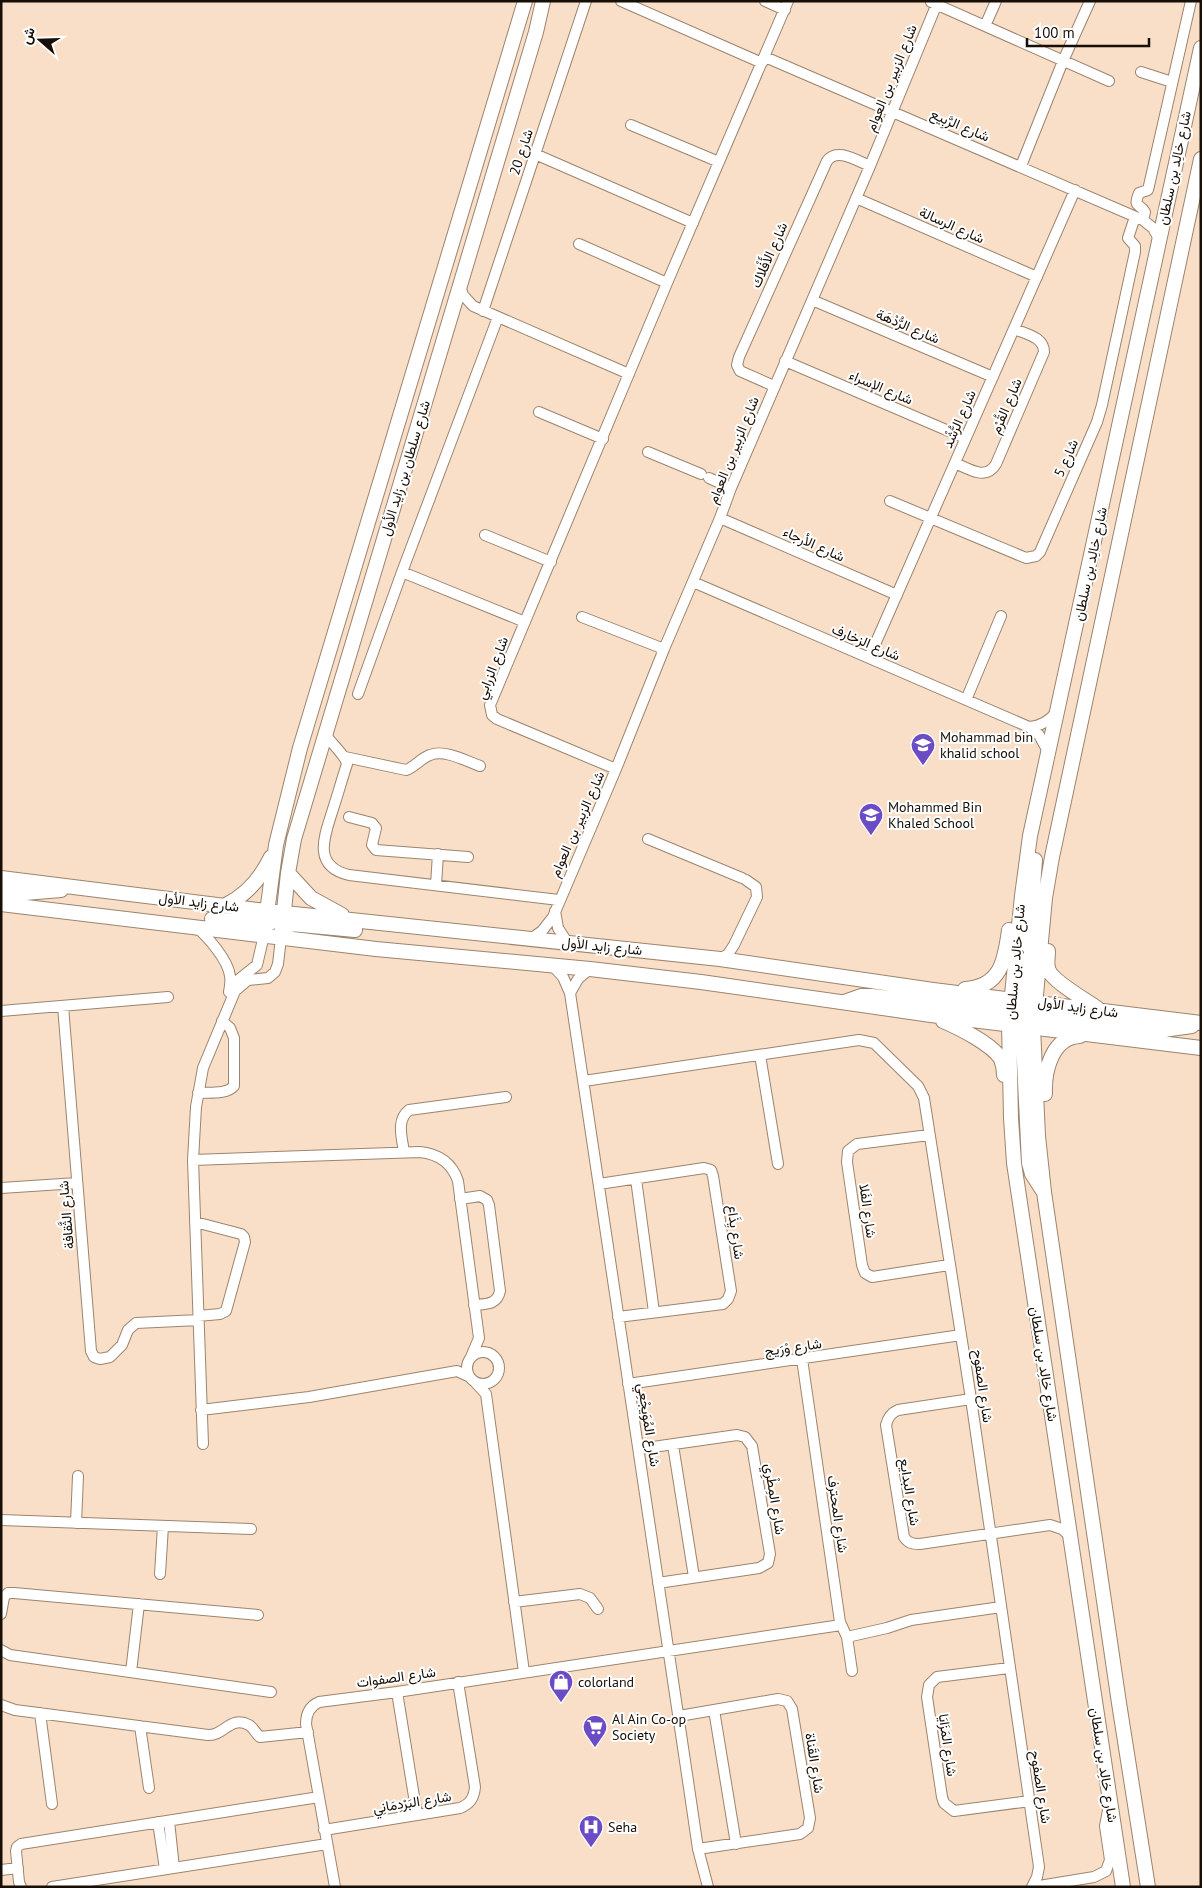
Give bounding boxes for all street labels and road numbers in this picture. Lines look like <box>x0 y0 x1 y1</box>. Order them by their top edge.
street label: شارع الزبير بن العوام <box>861 22 923 135</box>
street label: شارع الرَّبِيع <box>927 104 992 148</box>
street label: شارع خالِد بن سلطان <box>1153 109 1197 227</box>
street label: شارع 20 <box>505 127 539 178</box>
street label: شارع الرسالة <box>916 203 987 249</box>
street label: شارع الأَفْلاك <box>746 219 793 292</box>
street label: شارع الرُّدْهَة <box>873 305 942 349</box>
street label: شارع الإسراء <box>846 366 916 410</box>
street label: شارع القُرْم <box>986 375 1028 437</box>
street label: شارع الرُّشْد <box>938 387 982 452</box>
street label: شارع الزبير بن العوام <box>703 394 765 507</box>
street label: شارع سلطان بن زايد الأول <box>376 398 436 538</box>
street label: شارع 5 <box>1050 436 1084 481</box>
street label: شارع خالِد بن سلطان <box>1069 505 1113 623</box>
street label: شارع الأرجاء <box>780 522 848 567</box>
street label: شارع الزخارف <box>828 620 903 666</box>
street label: شارع الزرابي <box>472 634 515 703</box>
street label: شارع الزبير بن العوام <box>546 768 610 881</box>
street label: شارع زايد الأول <box>158 888 240 918</box>
street label: شارع خالِد بن سلطان <box>1001 903 1031 1021</box>
street label: شارع زايد الأول <box>561 933 643 961</box>
street label: شارع زايد الأول <box>1036 992 1119 1024</box>
street label: شارع الثَّقافة <box>53 1180 80 1250</box>
street label: شارع الفَلا <box>853 1183 881 1240</box>
street label: شارع يِذَاع <box>721 1204 749 1261</box>
street label: شارع خالِد بن سلطان <box>1024 1305 1062 1423</box>
street label: شارع وْرَيج <box>763 1334 823 1362</box>
street label: شارع الصفوح <box>967 1348 997 1424</box>
street label: شارع المُوَيجْعِي <box>631 1382 664 1469</box>
street label: شارع البدايع <box>894 1457 924 1527</box>
street label: شارع المِطْرِي <box>758 1462 790 1536</box>
street label: شارع المحترف <box>822 1474 852 1554</box>
street label: شارع الصفوات <box>355 1663 437 1693</box>
street label: شارع خالِد بن سلطان <box>1084 1706 1122 1824</box>
street label: شارع المَزَايَا <box>933 1713 961 1778</box>
street label: شارع القَناة <box>799 1731 829 1795</box>
street label: شارع الصفوح <box>1024 1749 1056 1825</box>
street label: شارع البَرْدِمَانِي <box>371 1787 453 1820</box>

